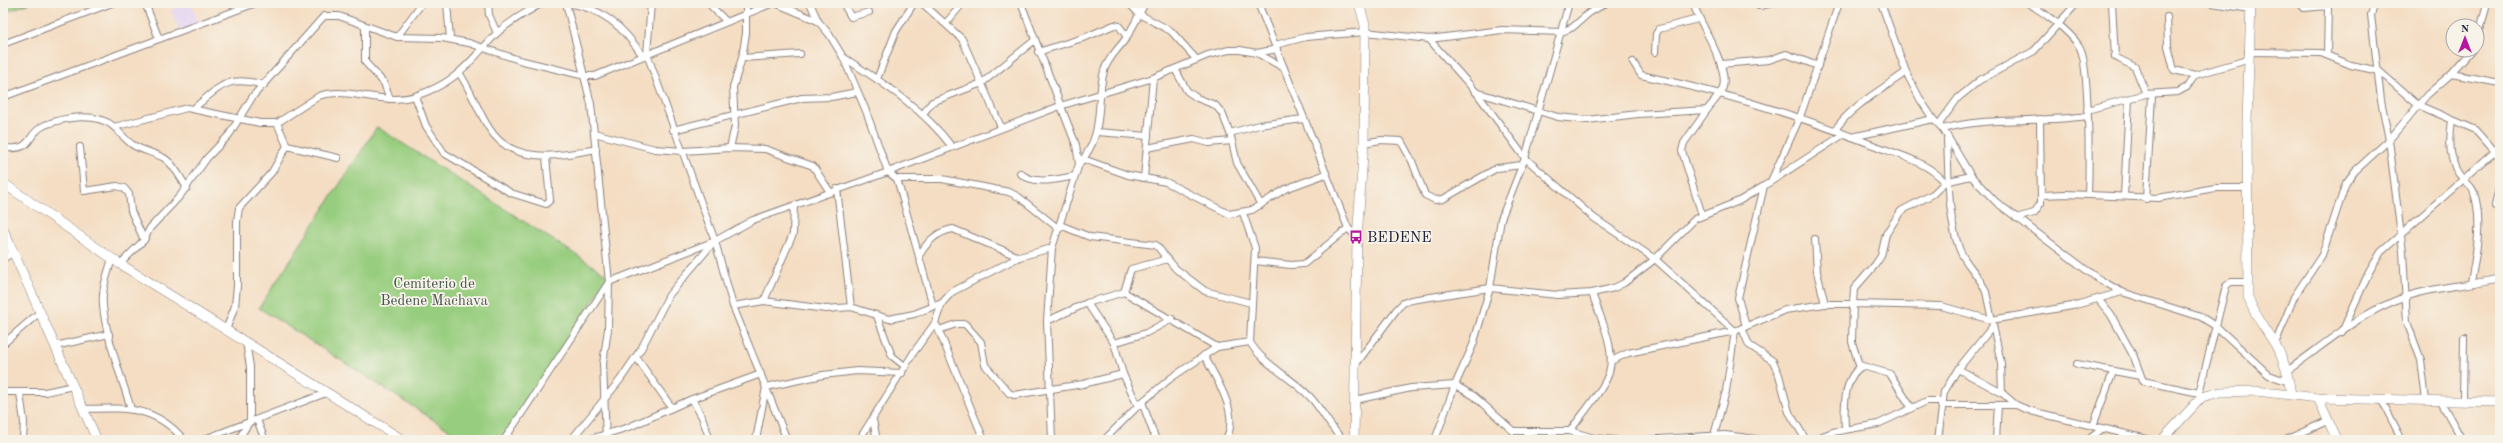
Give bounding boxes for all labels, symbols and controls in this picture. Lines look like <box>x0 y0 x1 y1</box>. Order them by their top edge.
north arrow <box>2445 18 2485 58</box>
text: N <box>2461 24 2470 35</box>
bus stop icon: BEDENE <box>1348 229 1364 245</box>
place label: BEDENE <box>1367 231 1432 246</box>
park label: Cemiterio de Bedene Machava <box>380 277 488 309</box>

